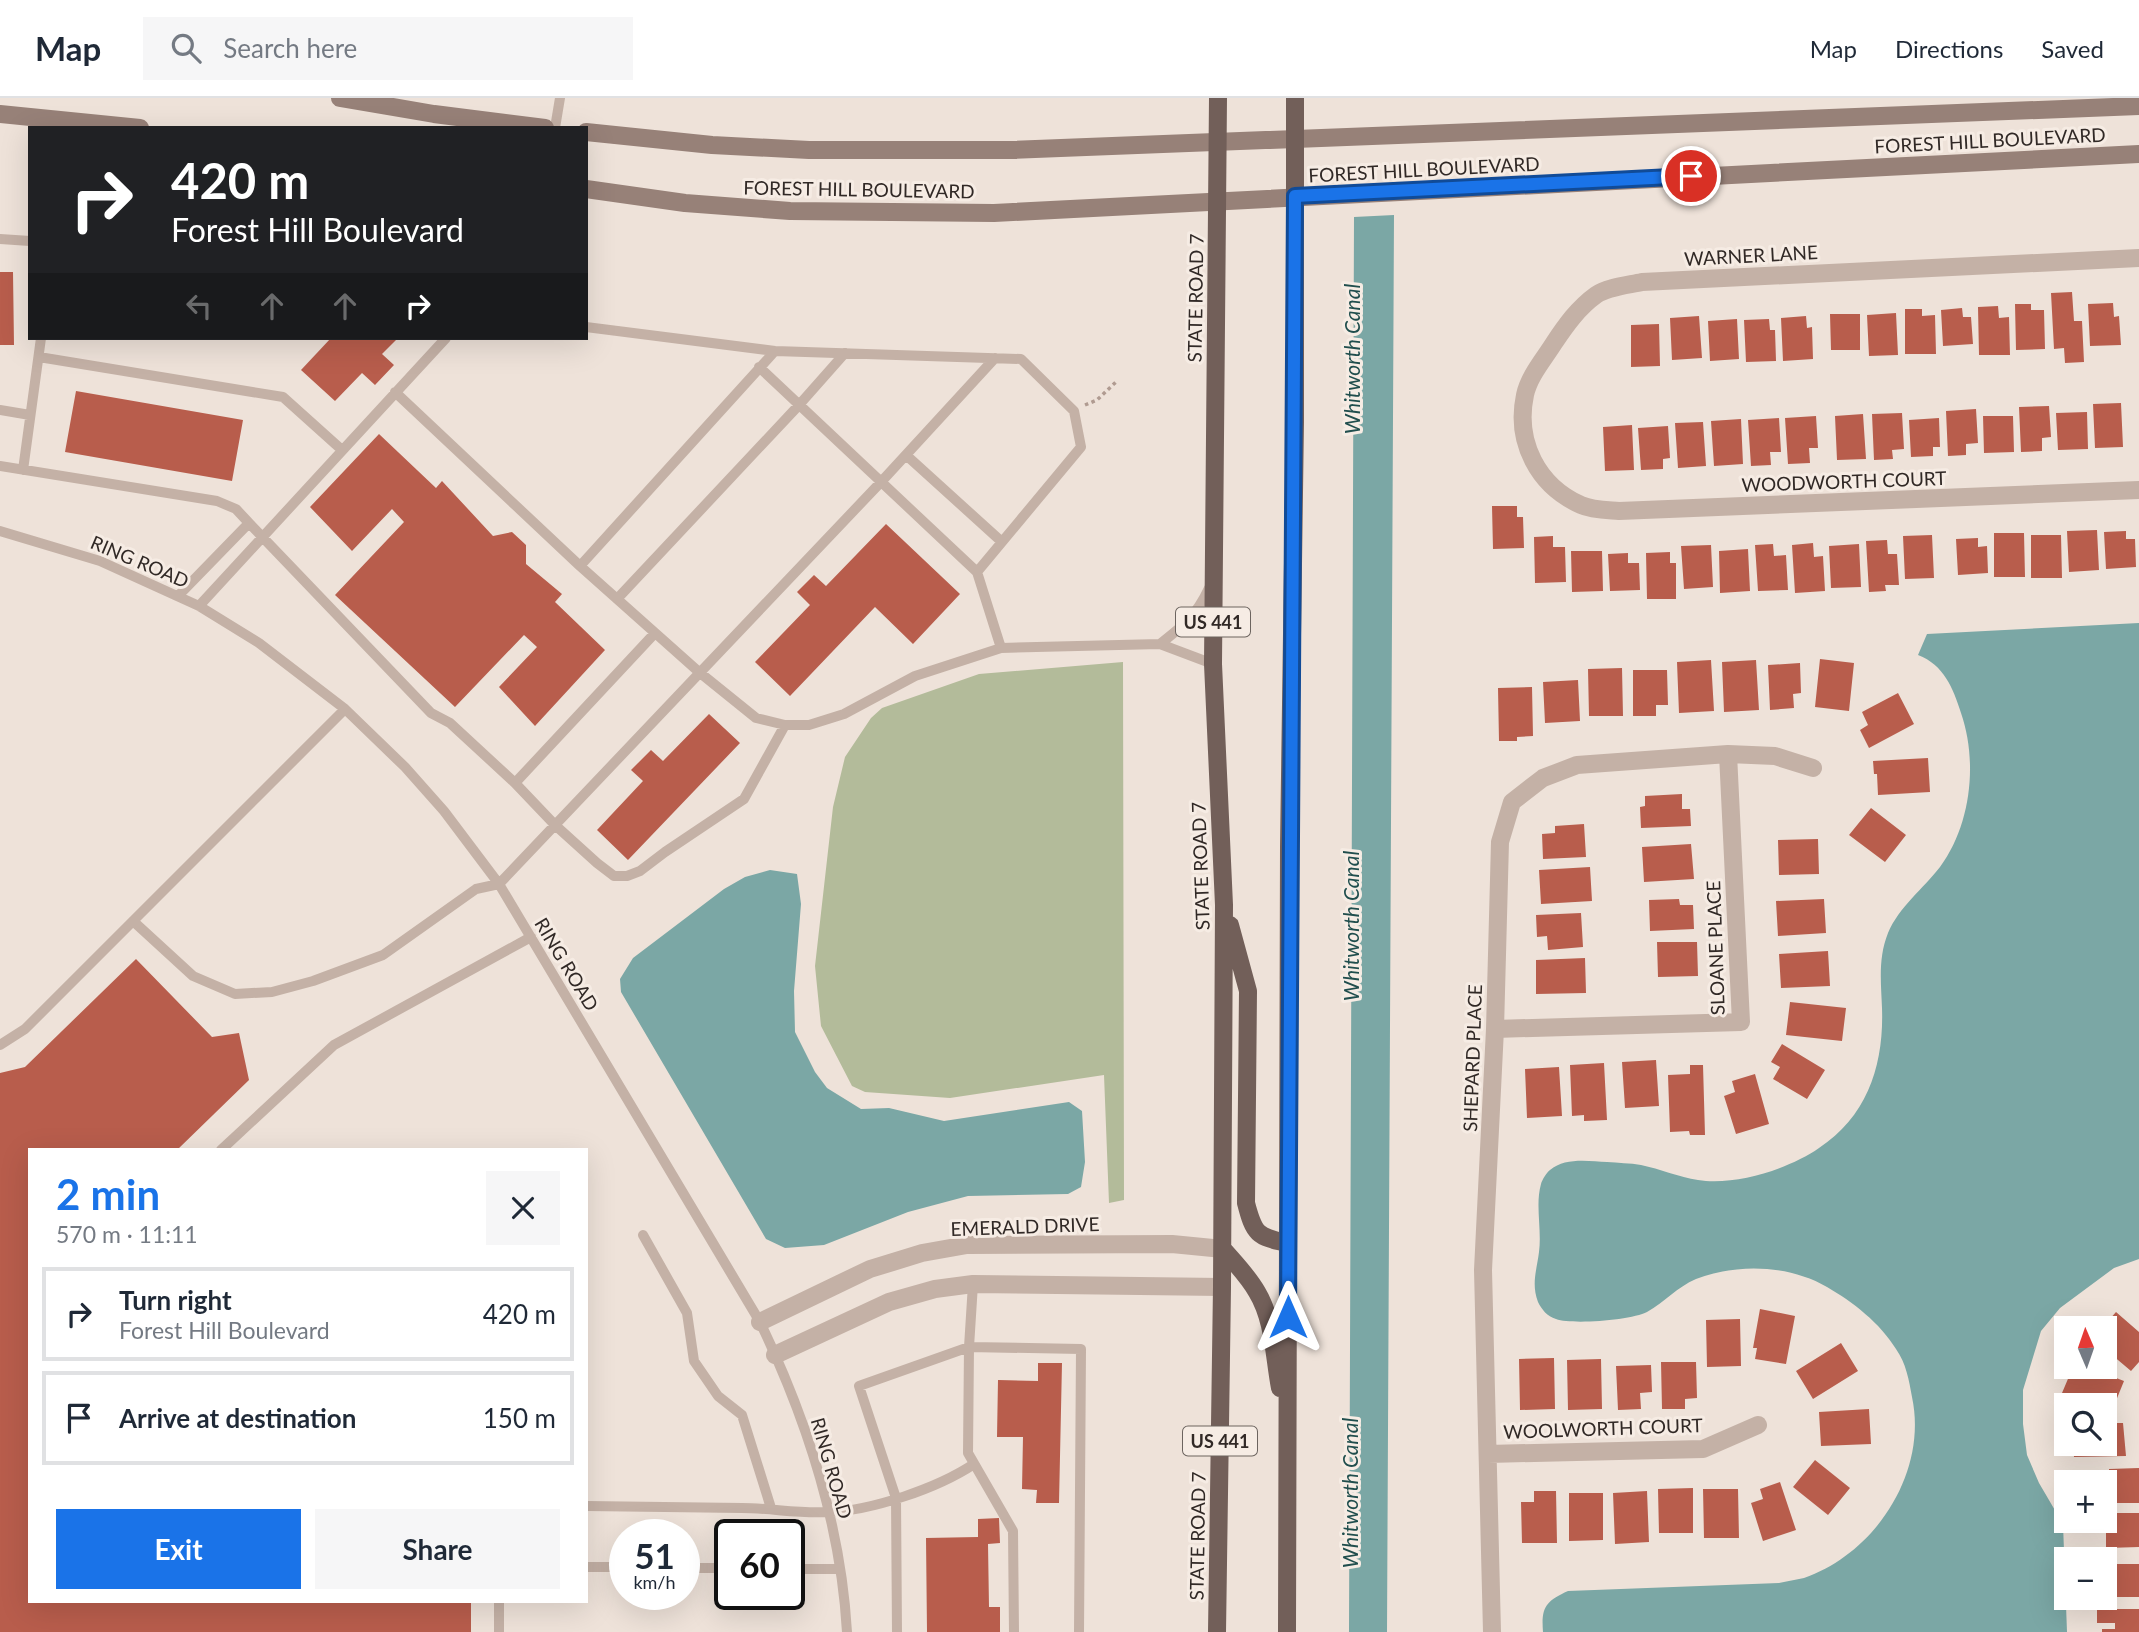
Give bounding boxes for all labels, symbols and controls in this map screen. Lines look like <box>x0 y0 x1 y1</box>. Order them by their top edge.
search box <box>143 17 633 80</box>
text: Map <box>35 28 101 68</box>
icon: search <box>167 29 205 67</box>
text: Search here <box>223 32 357 64</box>
text: Map <box>1810 34 1857 63</box>
text: Directions <box>1895 34 2003 63</box>
text: Saved <box>2041 34 2104 63</box>
street label: FOREST HILL BOULEVARD <box>1874 122 2106 158</box>
pin <box>1661 146 1721 206</box>
text: 420 m <box>171 151 309 209</box>
street label: FOREST HILL BOULEVARD <box>1308 151 1540 187</box>
icon: right <box>56 154 147 245</box>
icon: arrive <box>1672 157 1710 195</box>
street label: FOREST HILL BOULEVARD <box>743 175 975 203</box>
text: Forest Hill Boulevard <box>171 210 464 249</box>
street label: STATE ROAD 7 <box>1182 234 1208 362</box>
street label: WARNER LANE <box>1683 240 1819 270</box>
water label: Whitworth Canal <box>1339 284 1364 434</box>
icon: left <box>180 287 218 325</box>
icon: ahead <box>253 287 291 325</box>
icon: ahead <box>326 287 364 325</box>
icon: right <box>399 287 437 325</box>
street label: WOODWORTH COURT <box>1741 466 1947 496</box>
street label: RING ROAD <box>87 530 193 592</box>
road number: US 441 <box>1176 608 1250 636</box>
street label: STATE ROAD 7 <box>1186 801 1214 931</box>
water label: Whitworth Canal <box>1338 851 1363 1001</box>
street label: SLOANE PLACE <box>1701 880 1729 1016</box>
street label: RING ROAD <box>530 913 604 1015</box>
street label: SHEPARD PLACE <box>1458 984 1486 1132</box>
text: 2 min <box>56 1169 160 1219</box>
button: close <box>486 1171 560 1245</box>
street label: EMERALD DRIVE <box>950 1212 1100 1240</box>
text: 570 m · 11:11 <box>56 1220 198 1248</box>
position arrow <box>1251 1280 1325 1354</box>
text: Turn right <box>119 1284 232 1316</box>
icon: right <box>60 1295 98 1333</box>
text: 420 m <box>483 1298 556 1330</box>
text: Forest Hill Boulevard <box>119 1316 330 1344</box>
north arrow <box>2054 1316 2118 1379</box>
map controls <box>2054 1316 2117 1610</box>
button: search <box>2054 1393 2117 1456</box>
icon: arrive <box>60 1399 98 1437</box>
text: Arrive at destination <box>119 1402 356 1434</box>
text: 150 m <box>483 1402 556 1434</box>
street label: WOOLWORTH COURT <box>1503 1413 1703 1443</box>
street label: RING ROAD <box>807 1415 857 1521</box>
water label: Whitworth Canal <box>1337 1418 1362 1568</box>
road number: US 441 <box>1183 1426 1257 1456</box>
button: + <box>2054 1470 2117 1533</box>
street label: STATE ROAD 7 <box>1184 1472 1210 1600</box>
button: Exit <box>56 1509 301 1589</box>
button: Share <box>315 1509 560 1589</box>
speed limit sign: 60 <box>714 1519 805 1610</box>
text: 51 <box>634 1534 675 1576</box>
button: − <box>2054 1547 2117 1610</box>
text: km/h <box>633 1571 676 1593</box>

